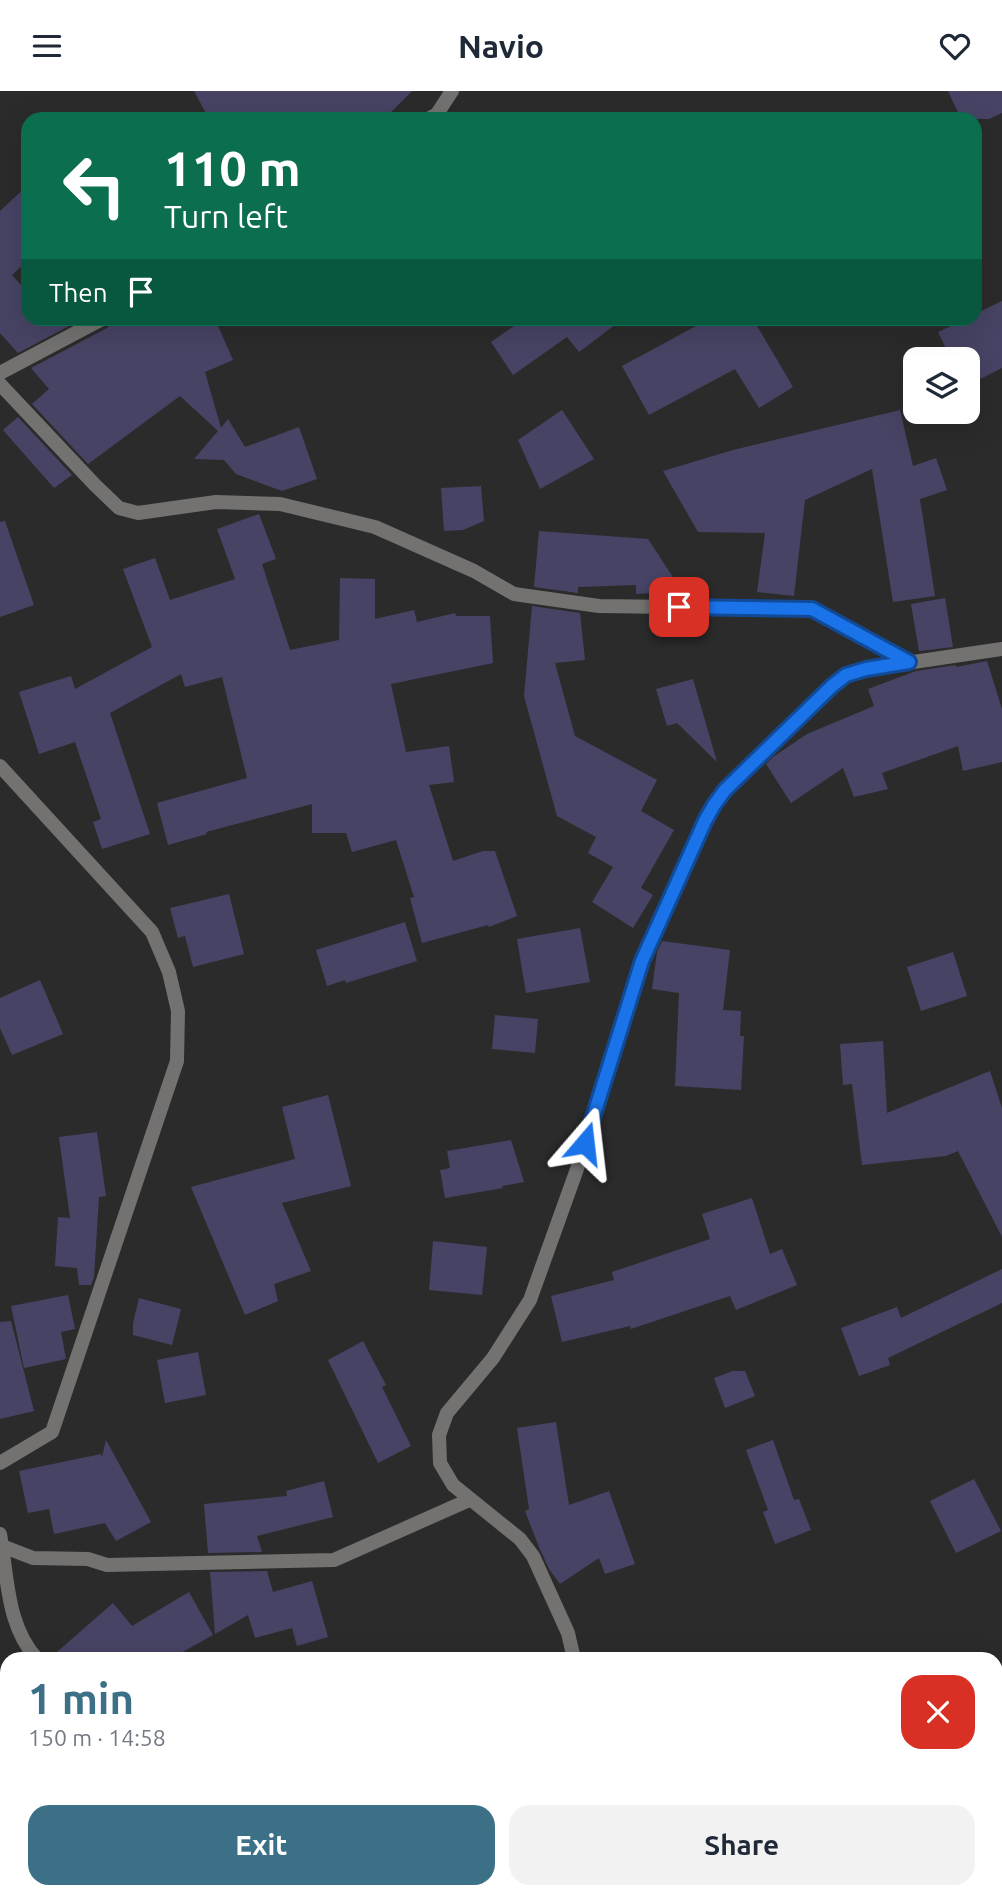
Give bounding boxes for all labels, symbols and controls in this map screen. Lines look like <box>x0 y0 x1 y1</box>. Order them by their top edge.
icon: menu <box>28 27 66 65</box>
icon: heart <box>936 27 974 65</box>
text: Navio <box>458 28 544 64</box>
icon: left <box>49 140 140 231</box>
text: 110 m <box>164 140 301 195</box>
text: Turn left <box>164 198 288 234</box>
icon: arrive <box>122 273 160 311</box>
text: Then <box>49 278 108 307</box>
map controls <box>903 347 980 424</box>
button: layers <box>903 347 980 424</box>
pin <box>649 577 709 637</box>
icon: arrive <box>660 588 698 626</box>
position arrow <box>548 1106 622 1180</box>
text: 1 min <box>28 1675 134 1722</box>
button: close <box>901 1675 975 1749</box>
text: 150 m · 14:58 <box>28 1725 166 1750</box>
button: Exit <box>28 1805 495 1885</box>
button: Share <box>509 1805 975 1885</box>

